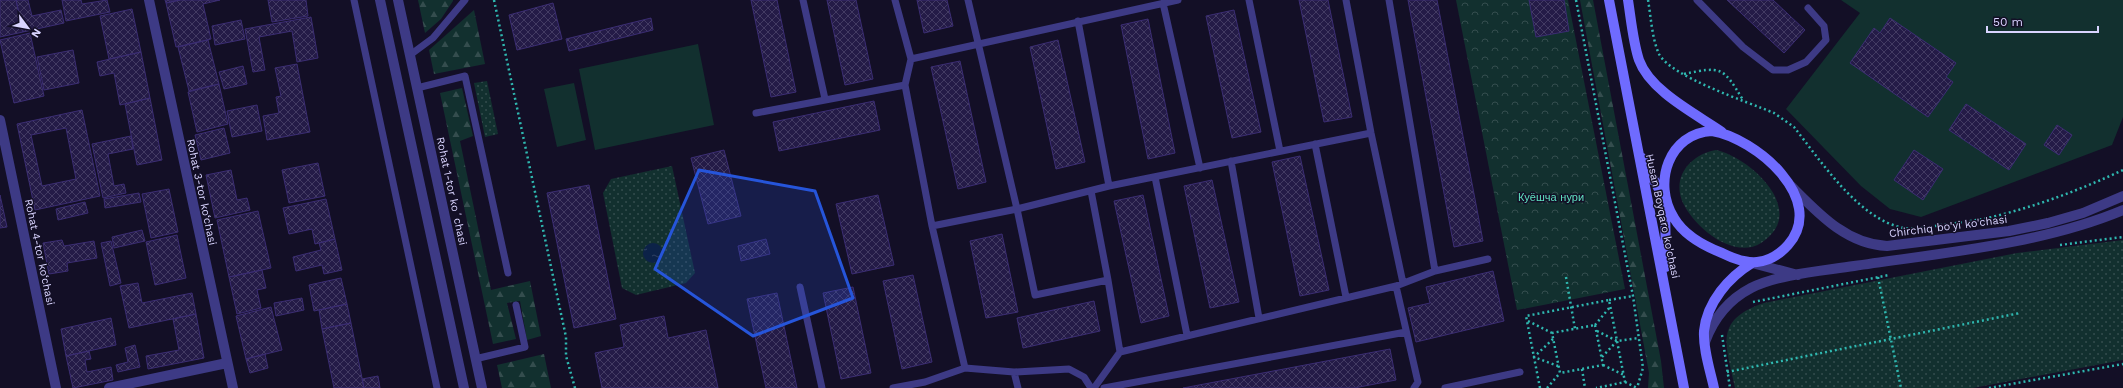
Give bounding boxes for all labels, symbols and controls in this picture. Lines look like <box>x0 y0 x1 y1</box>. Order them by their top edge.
north arrow <box>8 8 48 48</box>
scale bar <box>1987 8 2098 34</box>
text: 50 m <box>1993 15 2023 29</box>
text: N <box>28 26 44 40</box>
street label: Rohat 1-tor koʻchasi <box>434 136 469 247</box>
street label: Rohat 3-tor ko‘chasi <box>184 138 219 247</box>
street label: Husan Boyqaro ko'chasi <box>1643 153 1682 280</box>
park label: Куёшча нури <box>1518 191 1584 204</box>
street label: Rohat 4-tor ko‘chasi <box>22 198 57 307</box>
street label: Chirchiq bo'yi ko'chasi <box>1888 213 2008 240</box>

